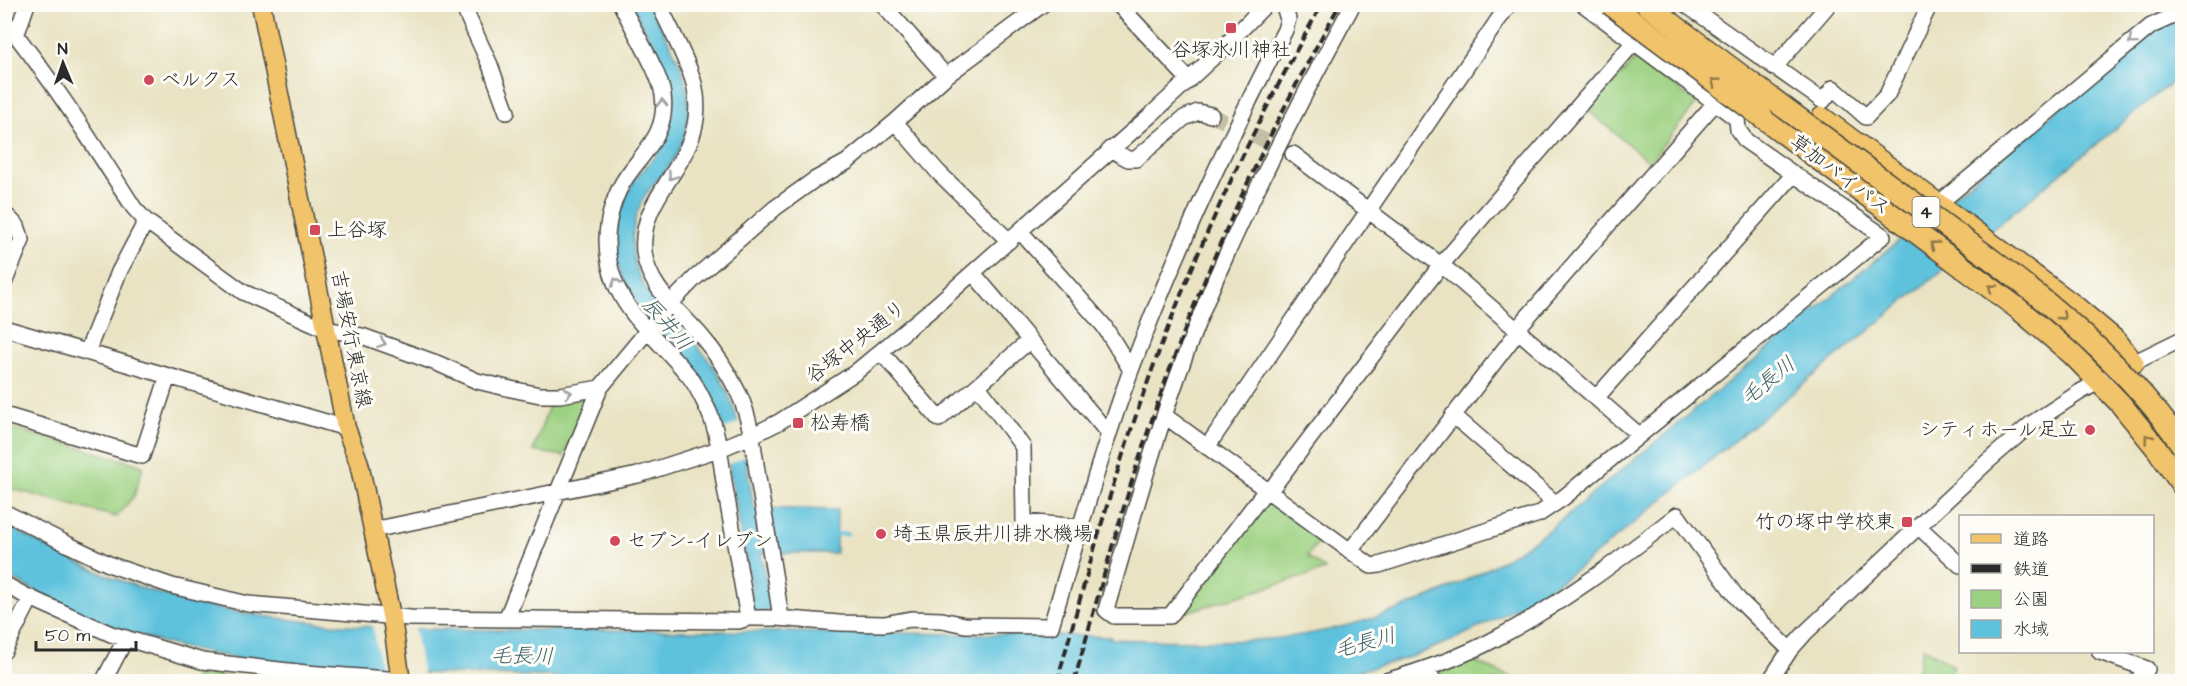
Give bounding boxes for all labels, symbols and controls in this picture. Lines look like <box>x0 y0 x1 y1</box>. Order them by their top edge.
marker: 谷塚氷川神社 <box>1224 21 1238 35</box>
north arrow <box>33 33 93 93</box>
one-way arrow <box>2128 34 2139 45</box>
place label: 谷塚氷川神社 <box>1171 36 1291 64</box>
text: N <box>57 38 68 60</box>
place label: ベルクス <box>161 66 241 94</box>
marker: ベルクス <box>142 73 156 87</box>
one-way arrow <box>1711 78 1722 89</box>
one-way arrow <box>656 99 669 108</box>
street label: 草加バイパス <box>1784 128 1896 222</box>
one-way arrow <box>669 169 680 180</box>
road number: 4 <box>1912 197 1940 227</box>
place label: 上谷塚 <box>327 216 387 244</box>
marker: 上谷塚 <box>308 223 322 237</box>
one-way arrow <box>1930 241 1941 252</box>
street label: 吉場安行東京線 <box>324 268 378 410</box>
one-way arrow <box>610 277 623 288</box>
one-way arrow <box>1987 284 1998 295</box>
water label: 辰井川 <box>635 291 699 357</box>
street label: 谷塚中央通り <box>800 294 912 390</box>
one-way arrow <box>2056 309 2066 320</box>
one-way arrow <box>376 336 387 349</box>
water label: 毛長川 <box>1734 350 1802 412</box>
one-way arrow <box>564 388 573 400</box>
place label: 松寿橋 <box>810 409 870 437</box>
marker: 松寿橋 <box>791 416 805 430</box>
place label: シティホール足立 <box>1919 416 2078 444</box>
marker: シティホール足立 <box>2083 423 2097 437</box>
one-way arrow <box>2145 433 2156 444</box>
place label: 竹の塚中学校東 <box>1755 508 1895 536</box>
marker: 竹の塚中学校東 <box>1900 515 1914 529</box>
legend <box>1959 515 2154 653</box>
place label: 埼玉県辰井川排水機場 <box>893 520 1093 548</box>
place label: セブン-イレブン <box>627 527 773 555</box>
marker: 埼玉県辰井川排水機場 <box>874 527 888 541</box>
text: 道路 <box>2013 527 2049 552</box>
marker: セブン-イレブン <box>608 534 622 548</box>
text: 鉄道 <box>2013 557 2049 582</box>
text: 公園 <box>2013 587 2049 612</box>
scale bar <box>36 614 136 652</box>
text: 水域 <box>2013 617 2049 642</box>
water label: 毛長川 <box>1331 621 1399 665</box>
text: 50 m <box>45 623 90 648</box>
water label: 毛長川 <box>490 641 554 671</box>

